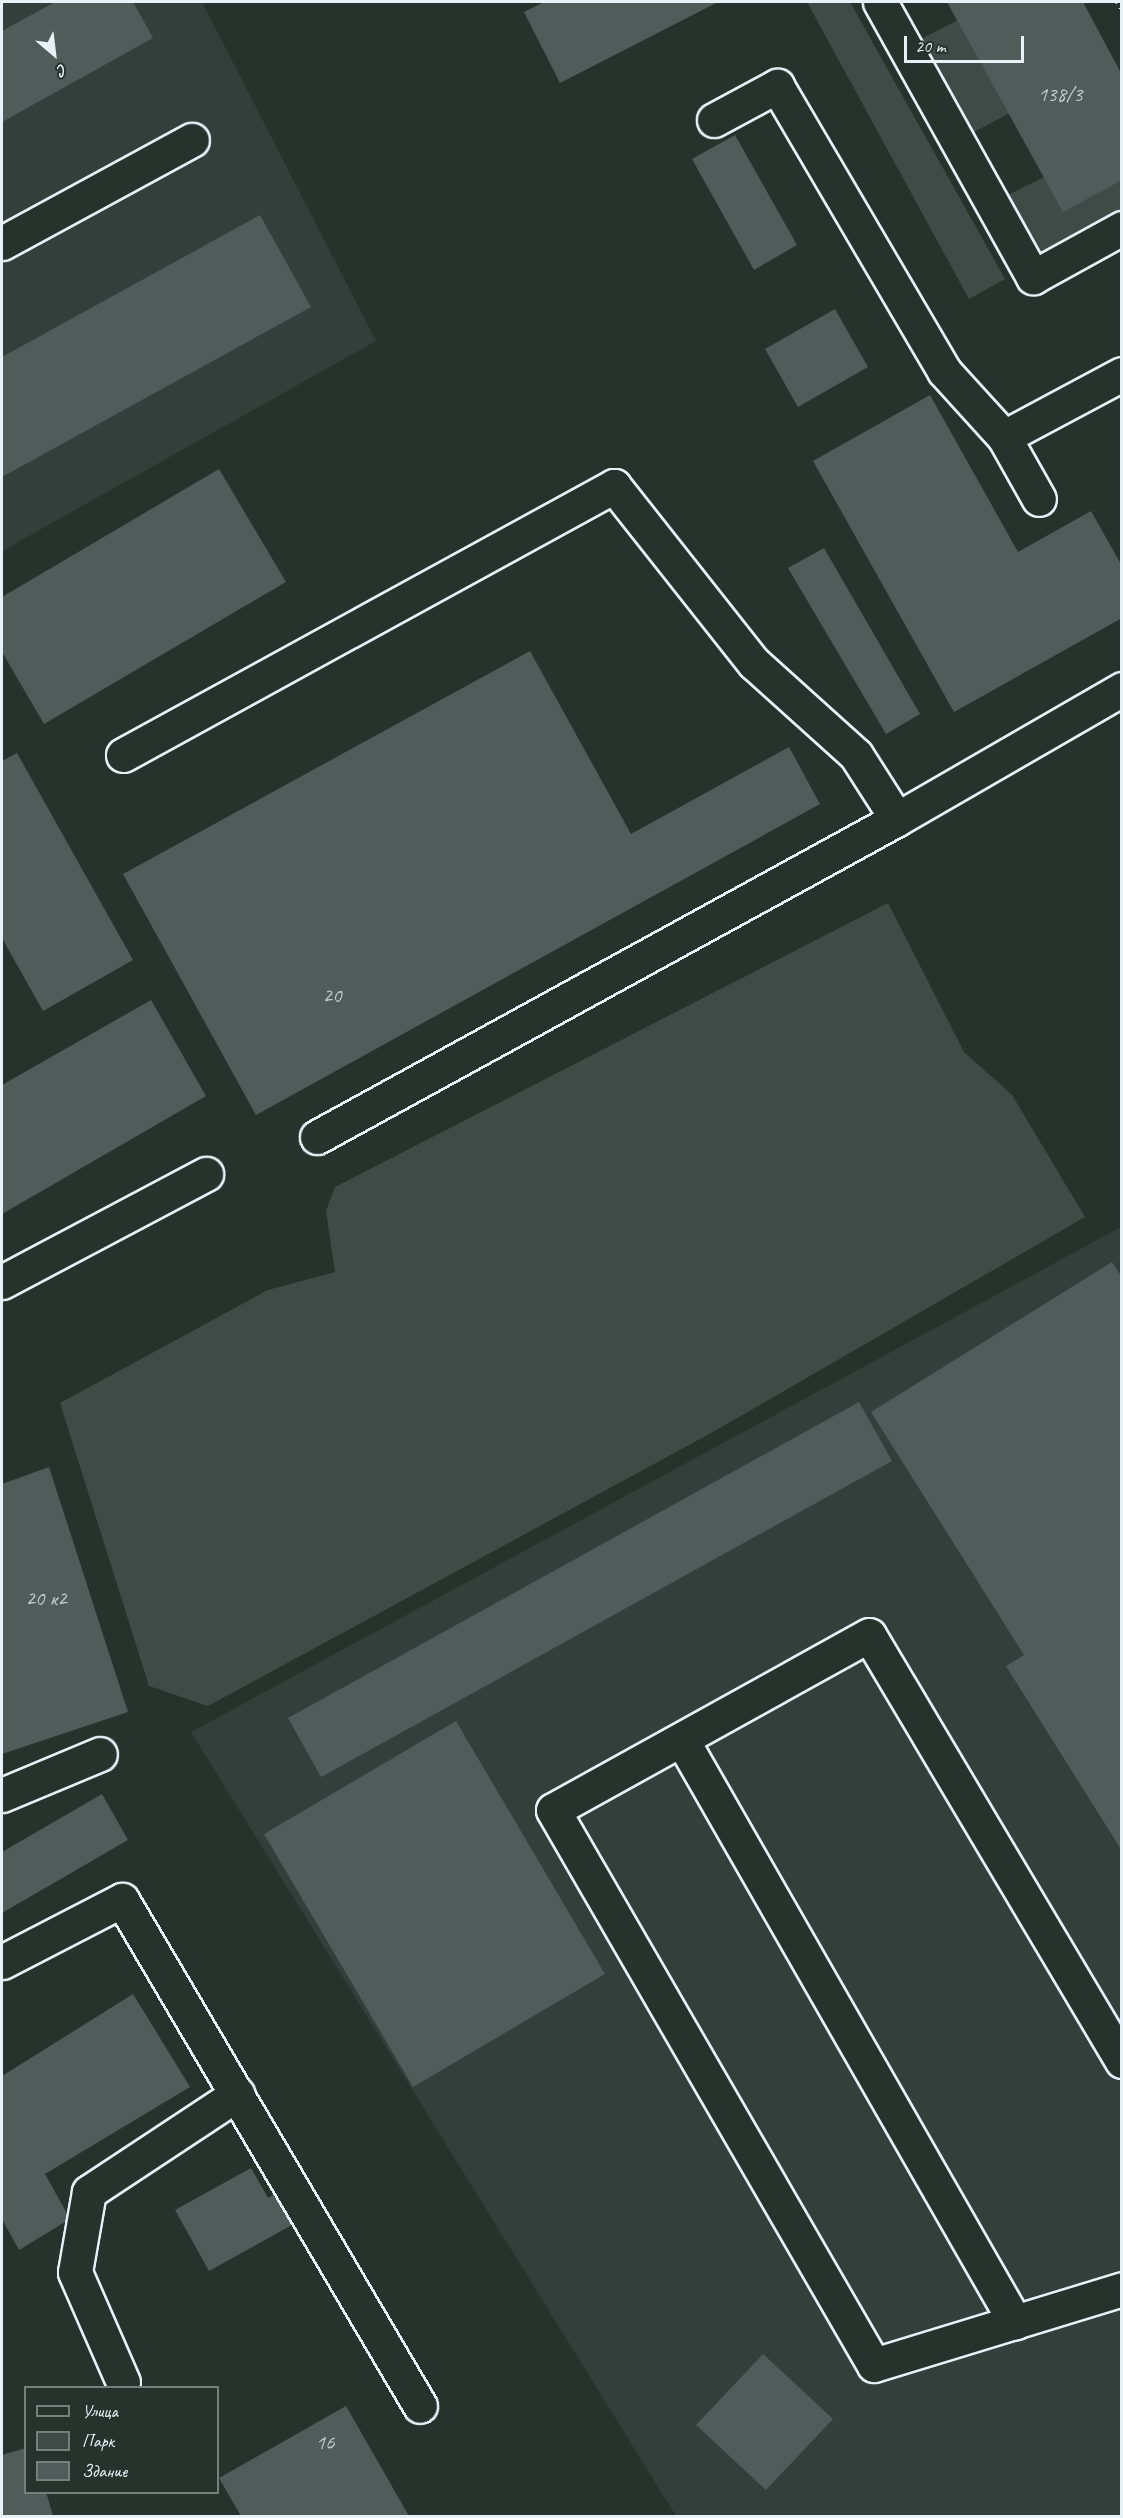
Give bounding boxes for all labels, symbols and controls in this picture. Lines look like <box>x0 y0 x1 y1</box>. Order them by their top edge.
north arrow <box>24 24 84 84</box>
scale bar <box>907 24 1027 62</box>
text: 20 m <box>915 35 946 57</box>
text: С <box>54 59 71 81</box>
house number: 138/3 <box>1038 81 1082 107</box>
house number: 20 <box>323 982 341 1008</box>
house number: 20 к2 <box>25 1585 67 1611</box>
legend <box>24 2386 219 2494</box>
text: Улица <box>82 2400 118 2422</box>
house number: 16 <box>316 2429 334 2455</box>
text: Парк <box>82 2430 114 2452</box>
text: Здание <box>82 2460 127 2482</box>

